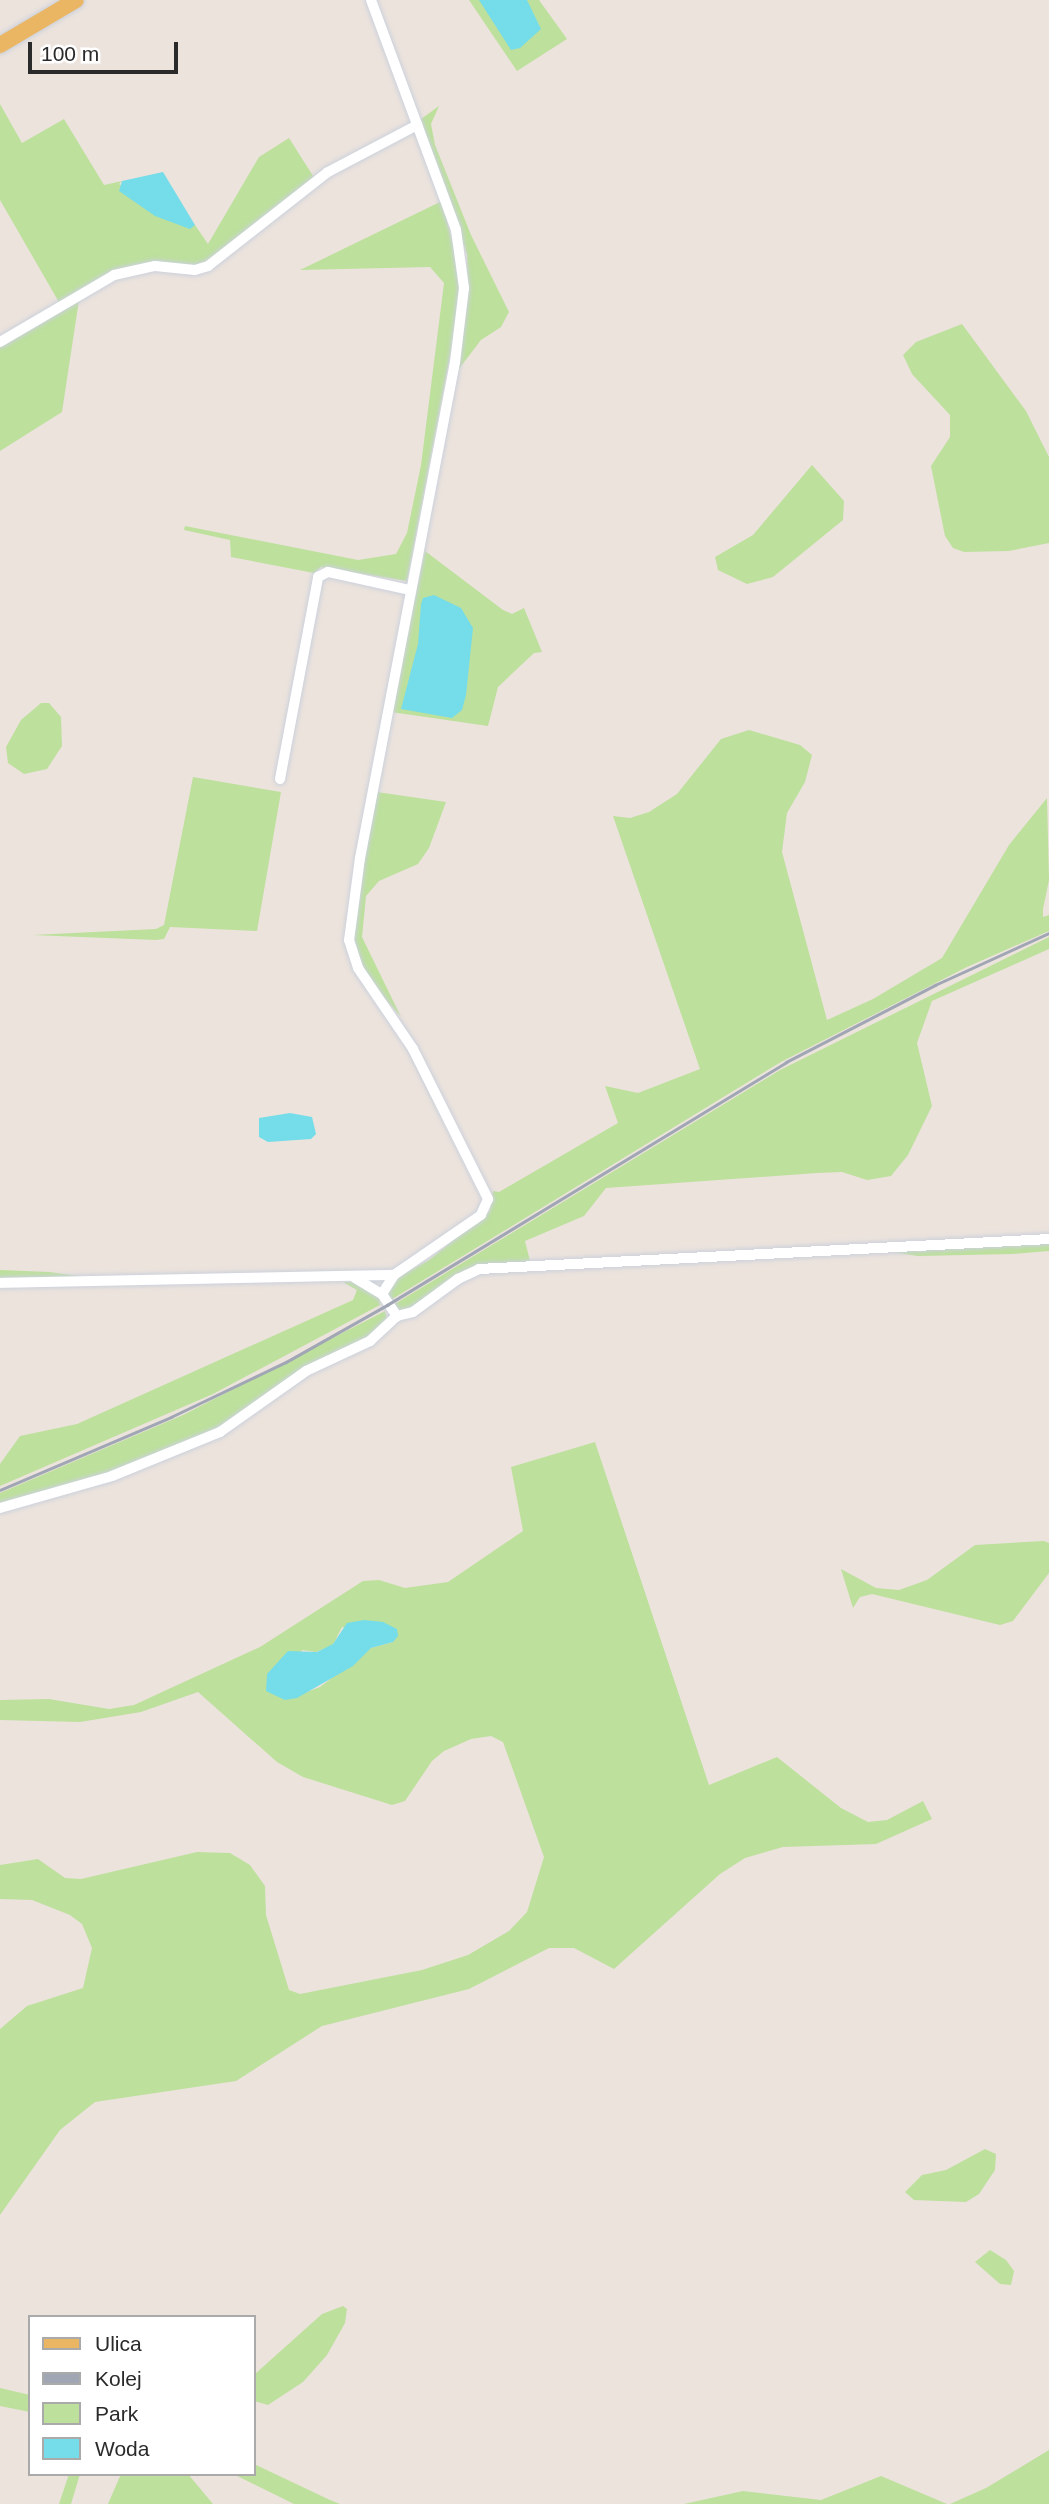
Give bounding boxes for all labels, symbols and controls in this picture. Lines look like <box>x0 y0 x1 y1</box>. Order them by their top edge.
scale bar <box>32 28 182 72</box>
text: 100 m <box>41 42 99 65</box>
legend <box>28 2315 256 2476</box>
text: Ulica <box>95 2332 142 2355</box>
text: Kolej <box>95 2367 142 2390</box>
text: Park <box>95 2402 138 2425</box>
text: Woda <box>95 2437 149 2460</box>

